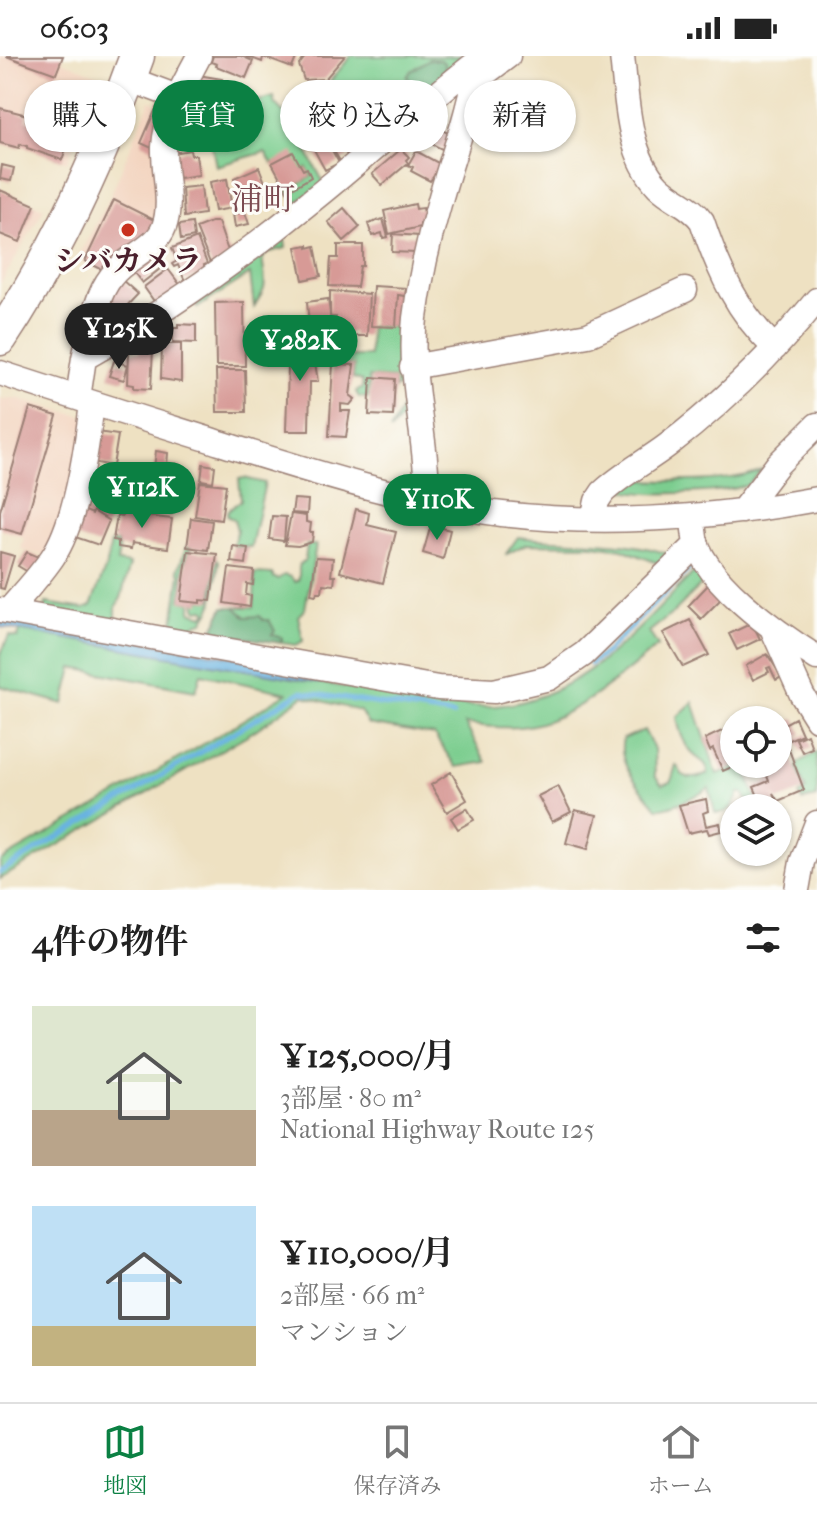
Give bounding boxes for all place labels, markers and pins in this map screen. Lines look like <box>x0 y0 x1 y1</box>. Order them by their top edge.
marker: シバカメラ <box>119 221 137 239</box>
place label: シバカメラ <box>54 244 202 279</box>
pin: ¥125K <box>63 303 175 371</box>
pin: ¥282K <box>244 315 356 383</box>
pin: ¥112K <box>86 462 198 530</box>
pin: ¥110K <box>381 474 493 542</box>

